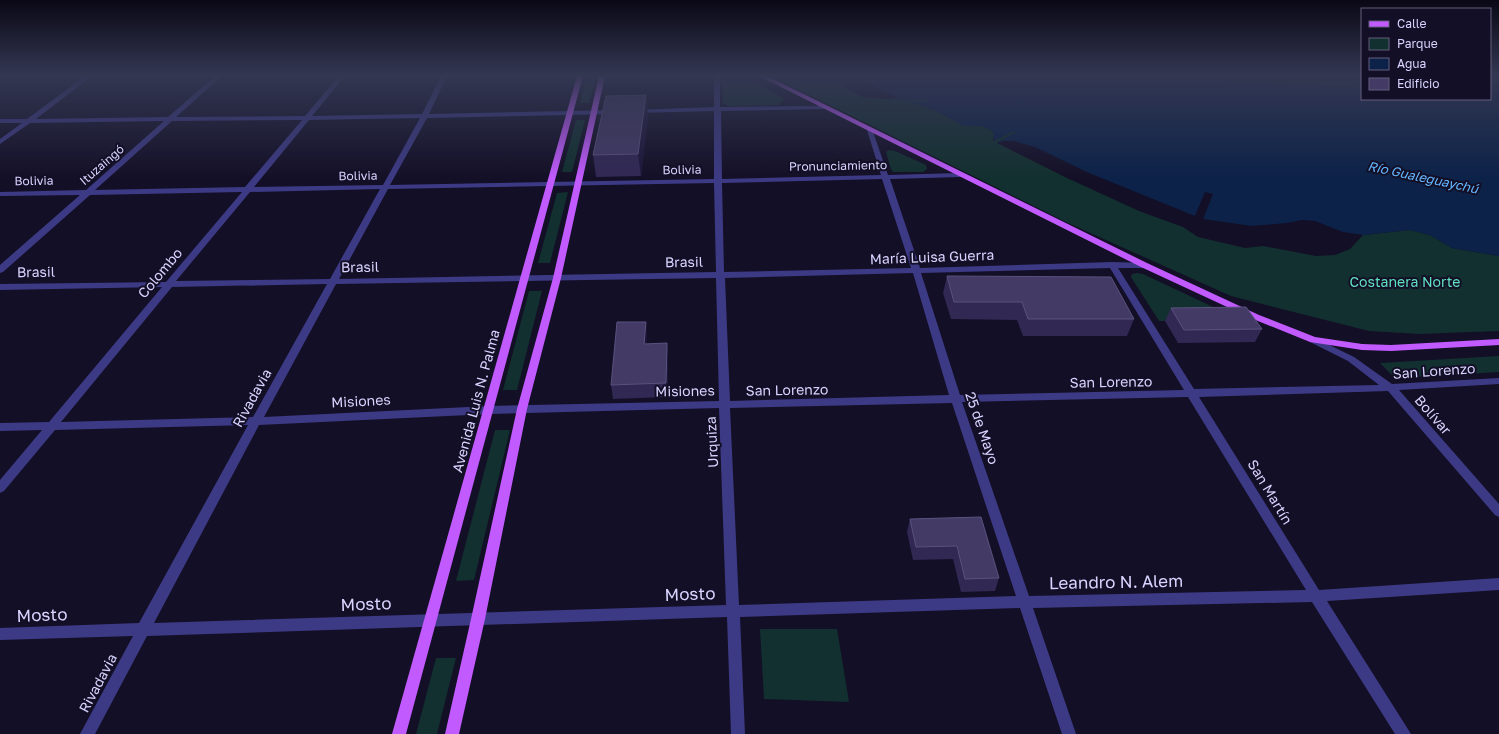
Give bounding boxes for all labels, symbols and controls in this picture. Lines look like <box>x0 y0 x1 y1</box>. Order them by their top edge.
legend <box>1361 8 1491 100</box>
text: Calle <box>1397 16 1427 31</box>
text: Parque <box>1397 36 1438 51</box>
text: Agua <box>1397 56 1426 71</box>
text: Edificio <box>1397 76 1439 91</box>
street label: Ituzaingó <box>76 141 127 188</box>
street label: Pronunciamiento <box>789 157 887 174</box>
water label: Río Gualeguaychú <box>1366 158 1481 197</box>
street label: Bolivia <box>662 162 702 177</box>
street label: Bolivia <box>338 168 378 183</box>
street label: Bolivia <box>14 173 54 188</box>
street label: Colombo <box>134 244 185 301</box>
street label: María Luisa Guerra <box>869 246 994 267</box>
street label: Brasil <box>665 253 703 270</box>
street label: Brasil <box>341 258 379 275</box>
street label: Brasil <box>17 263 55 280</box>
park label: Costanera Norte <box>1350 273 1460 290</box>
street label: Avenida Luis N. Palma <box>448 327 503 474</box>
street label: San Lorenzo <box>1392 359 1476 382</box>
street label: Rivadavia <box>229 365 275 430</box>
street label: San Lorenzo <box>1069 372 1153 391</box>
street label: San Lorenzo <box>745 380 829 399</box>
street label: Misiones <box>655 381 715 400</box>
street label: 25 de Mayo <box>962 389 1003 466</box>
street label: Misiones <box>331 390 391 411</box>
street label: Bolívar <box>1412 391 1455 438</box>
street label: Urquiza <box>702 416 721 468</box>
street label: San Martín <box>1244 456 1296 527</box>
street label: Leandro N. Alem <box>1049 570 1183 593</box>
street label: Mosto <box>664 582 716 605</box>
street label: Mosto <box>340 592 392 615</box>
street label: Mosto <box>16 603 68 626</box>
street label: Rivadavia <box>75 650 120 715</box>

